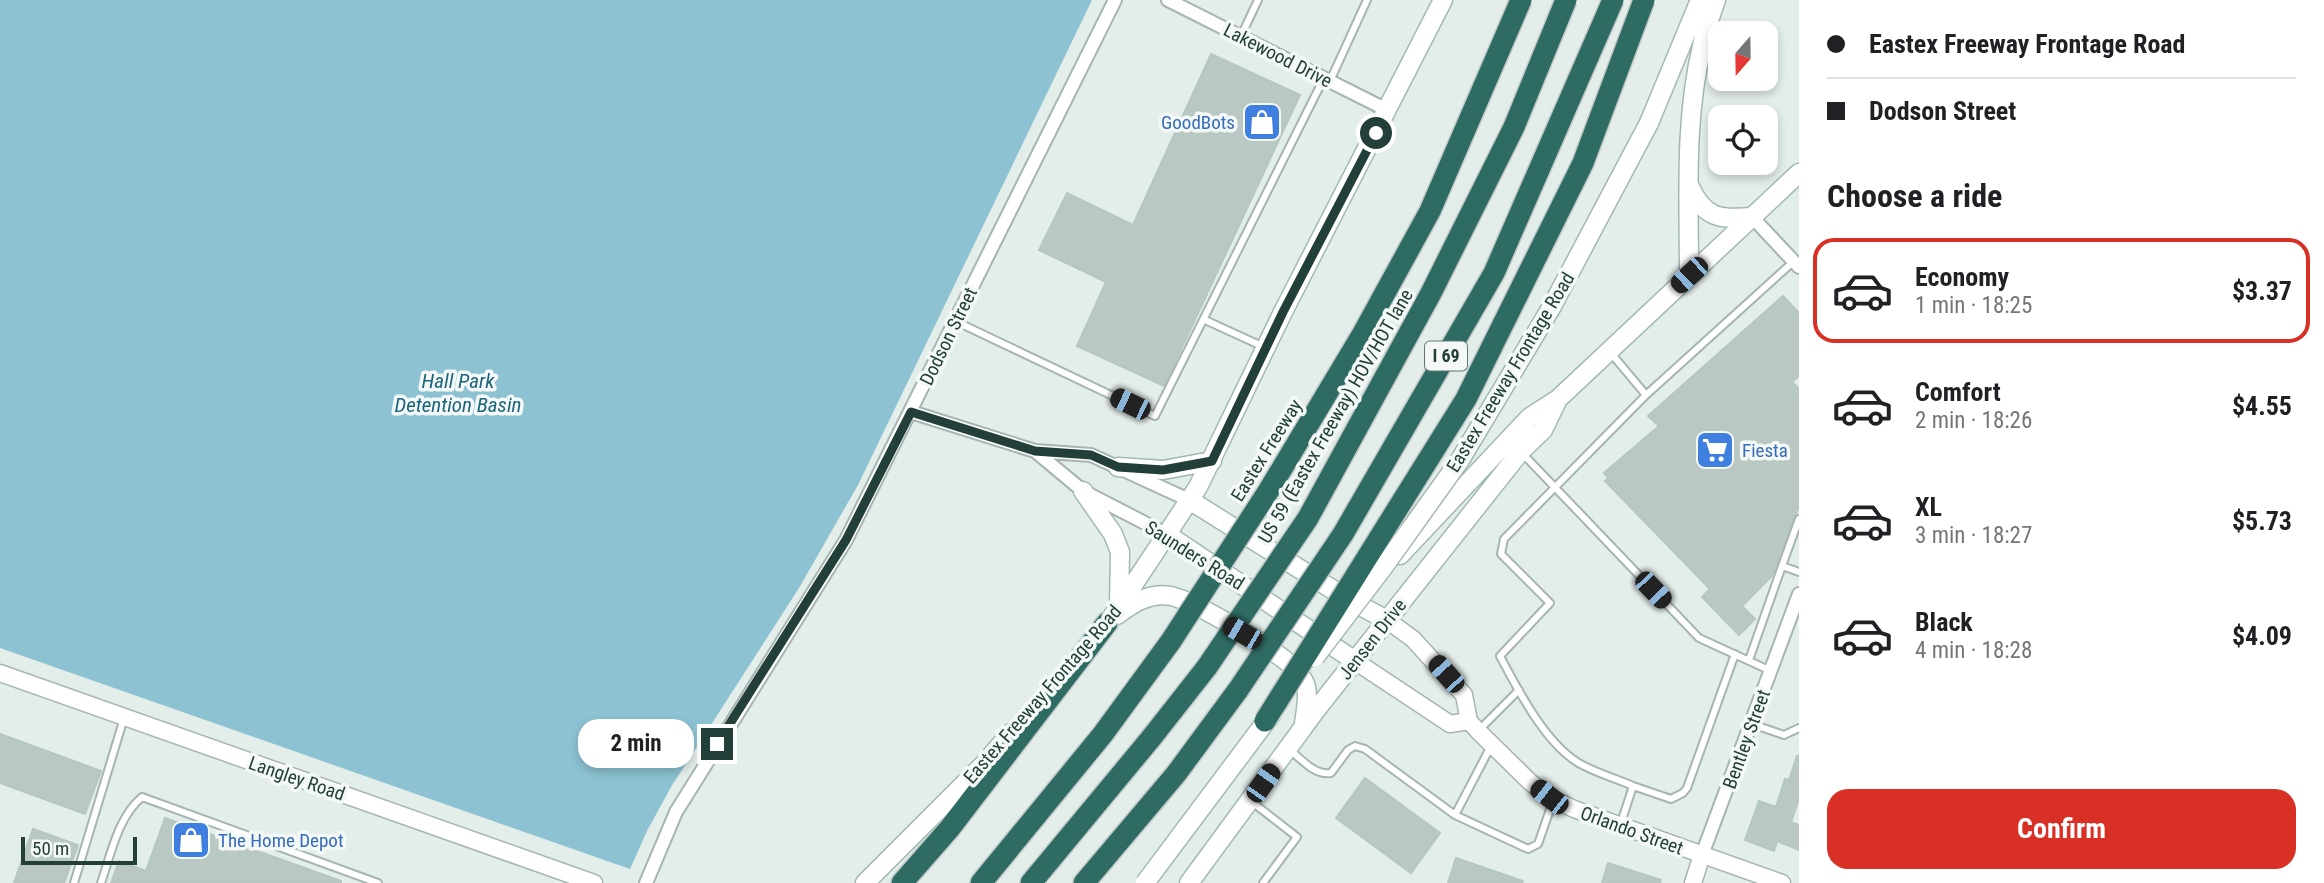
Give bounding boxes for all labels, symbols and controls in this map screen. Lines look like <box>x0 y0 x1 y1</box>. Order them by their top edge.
street label: Lakewood Drive <box>1220 18 1336 93</box>
north arrow <box>1708 21 1778 91</box>
map controls <box>1708 21 1778 175</box>
text: Eastex Freeway Frontage Road <box>1869 29 2186 59</box>
text: Dodson Street <box>1869 96 2016 126</box>
shop icon: GoodBots <box>1241 101 1283 143</box>
button: locate <box>1708 105 1778 175</box>
place label: GoodBots <box>1161 111 1235 134</box>
route start <box>1360 117 1392 149</box>
text: Choose a ride <box>1827 177 2002 215</box>
car <box>1667 253 1712 297</box>
icon: car <box>1831 259 1894 322</box>
text: Economy <box>1915 262 2009 292</box>
street label: Eastex Freeway Frontage Road <box>1442 268 1579 476</box>
text: $3.37 <box>2232 276 2292 306</box>
street label: Dodson Street <box>915 283 982 389</box>
street label: US 59 (Eastex Freeway) HOV/HOT lane <box>1253 285 1417 547</box>
text: 1 min · 18:25 <box>1915 292 2032 319</box>
road number: I 69 <box>1425 342 1467 370</box>
water label: Hall Park Detention Basin <box>395 369 521 417</box>
icon: car <box>1831 374 1894 437</box>
text: Comfort <box>1915 377 2001 407</box>
car <box>1107 385 1154 423</box>
text: $4.55 <box>2232 391 2292 421</box>
street label: Eastex Freeway <box>1226 395 1306 505</box>
text: 2 min · 18:26 <box>1915 407 2032 434</box>
supermarket icon: Fiesta <box>1694 429 1736 471</box>
place label: Fiesta <box>1742 439 1788 462</box>
icon: car <box>1831 489 1894 552</box>
text: XL <box>1915 492 1942 522</box>
text: $5.73 <box>2232 506 2292 536</box>
street label: Saunders Road <box>1141 516 1249 595</box>
text: 3 min · 18:27 <box>1915 522 2032 549</box>
car <box>1631 568 1676 612</box>
street label: Jensen Drive <box>1334 594 1411 684</box>
street label: Eastex Freeway Frontage Road <box>959 600 1126 788</box>
icon: car <box>1831 604 1894 667</box>
text: Black <box>1915 607 1973 637</box>
car <box>1219 613 1266 653</box>
text: $4.09 <box>2232 621 2292 651</box>
text: 4 min · 18:28 <box>1915 637 2032 664</box>
car <box>1425 651 1468 697</box>
street label: Bentley Street <box>1718 686 1775 792</box>
callout: 2 min <box>577 720 692 768</box>
route end <box>701 728 733 760</box>
text: 2 min <box>610 730 662 757</box>
street label: Langley Road <box>246 751 348 806</box>
car <box>1243 760 1284 806</box>
car <box>1526 776 1573 818</box>
button: Confirm <box>1827 789 2296 869</box>
street label: Orlando Street <box>1577 801 1686 860</box>
shop icon: The Home Depot <box>170 819 212 861</box>
place label: The Home Depot <box>218 829 344 852</box>
scale bar <box>21 834 136 866</box>
text: 50 m <box>32 837 69 860</box>

